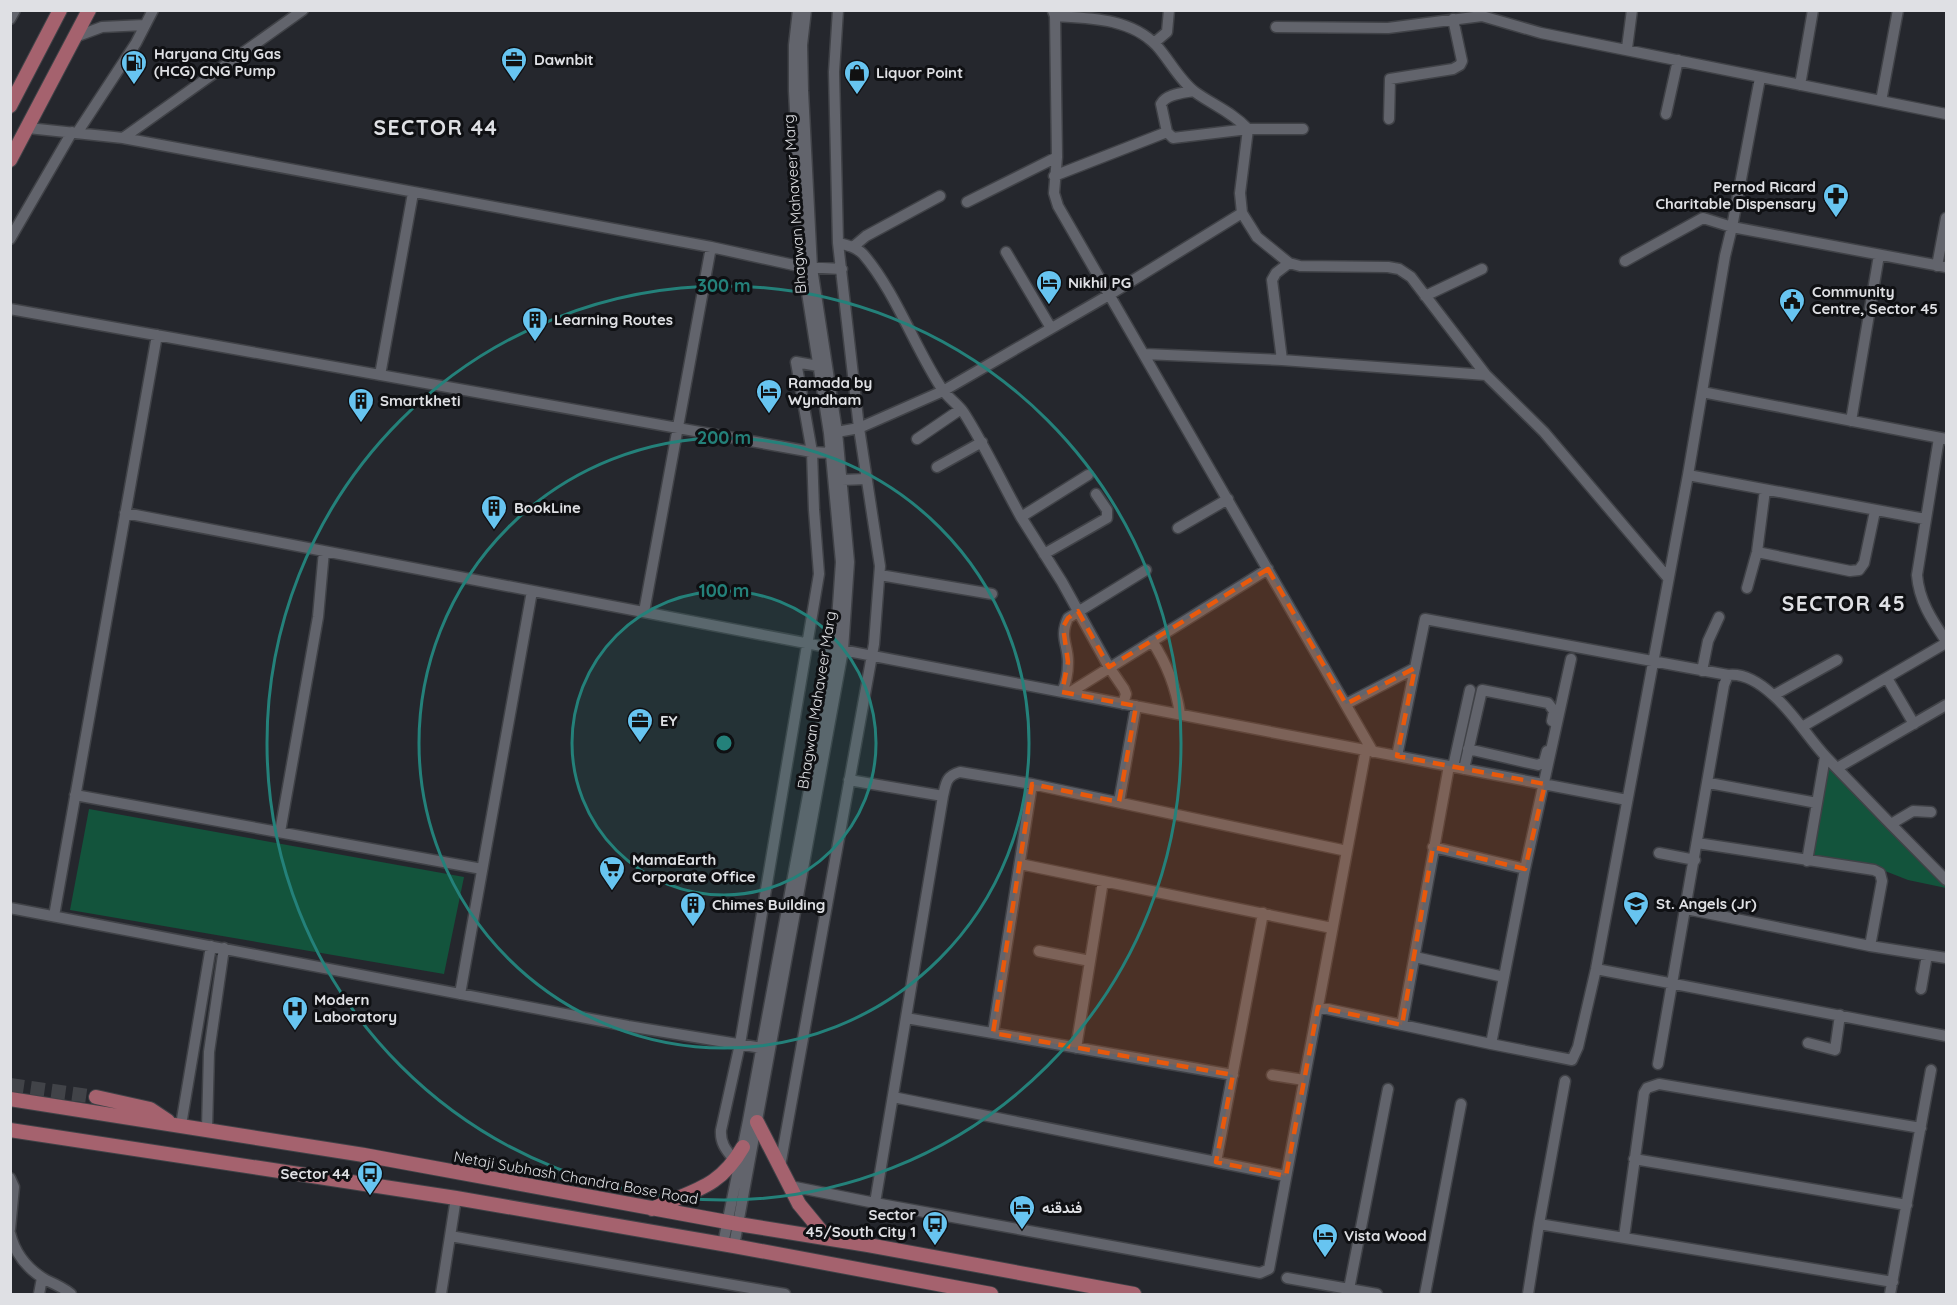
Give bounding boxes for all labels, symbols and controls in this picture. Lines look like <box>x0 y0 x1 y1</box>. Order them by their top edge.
place label: Haryana City Gas (HCG) CNG Pump <box>154 44 281 80</box>
office icon: Dawnbit <box>499 45 529 83</box>
fuel station icon: Haryana City Gas (HCG) CNG Pump <box>119 48 149 86</box>
place label: Dawnbit <box>534 50 594 69</box>
shop icon: Liquor Point <box>842 58 872 96</box>
place label: Liquor Point <box>876 63 963 82</box>
district label: SECTOR 44 <box>374 114 498 140</box>
street label: Bhagwan Mahaveer Marg <box>779 114 810 294</box>
place label: Pernod Ricard Charitable Dispensary <box>1656 177 1816 213</box>
pharmacy icon: Pernod Ricard Charitable Dispensary <box>1821 181 1851 219</box>
hotel icon: Nikhil PG <box>1034 268 1064 306</box>
place label: Nikhil PG <box>1068 273 1131 292</box>
text: 300 m <box>697 274 751 297</box>
place label: Community Centre, Sector 45 <box>1812 282 1938 318</box>
public building icon: Community Centre, Sector 45 <box>1777 286 1807 324</box>
building icon: Learning Routes <box>520 305 550 343</box>
place label: Learning Routes <box>554 310 673 329</box>
place label: Ramada by Wyndham <box>788 373 872 409</box>
hotel icon: Ramada by Wyndham <box>754 377 784 415</box>
building icon: Smartkheti <box>346 386 376 424</box>
place label: Smartkheti <box>380 391 461 410</box>
text: 200 m <box>697 426 751 449</box>
building icon: BookLine <box>479 493 509 531</box>
place label: BookLine <box>514 498 581 517</box>
text: 100 m <box>699 579 749 602</box>
district label: SECTOR 45 <box>1782 590 1906 616</box>
street label: Bhagwan Mahaveer Marg <box>793 610 840 790</box>
office icon: EY <box>625 706 655 744</box>
place label: EY <box>660 711 678 730</box>
centre of rings <box>714 733 734 753</box>
place label: MamaEarth Corporate Office <box>632 850 756 886</box>
supermarket icon: MamaEarth Corporate Office <box>597 854 627 892</box>
school or university icon: St. Angels (Jr) <box>1621 889 1651 927</box>
building icon: Chimes Building <box>678 890 708 928</box>
place label: St. Angels (Jr) <box>1656 894 1757 913</box>
place label: Chimes Building <box>712 895 825 914</box>
place label: Modern Laboratory <box>314 990 397 1026</box>
hospital icon: Modern Laboratory <box>280 994 310 1032</box>
street label: Netaji Subhash Chandra Bose Road <box>452 1147 700 1208</box>
bus stop icon: Sector 44 <box>355 1159 385 1197</box>
place label: Sector 44 <box>281 1164 350 1183</box>
hotel icon: فندقنه <box>1007 1193 1037 1231</box>
place label: فندقنه <box>1042 1198 1082 1217</box>
place label: Sector 45/South City 1 <box>806 1205 916 1241</box>
bus stop icon: Sector 45/South City 1 <box>920 1209 950 1247</box>
hotel icon: Vista Wood <box>1310 1221 1340 1259</box>
place label: Vista Wood <box>1344 1226 1427 1245</box>

